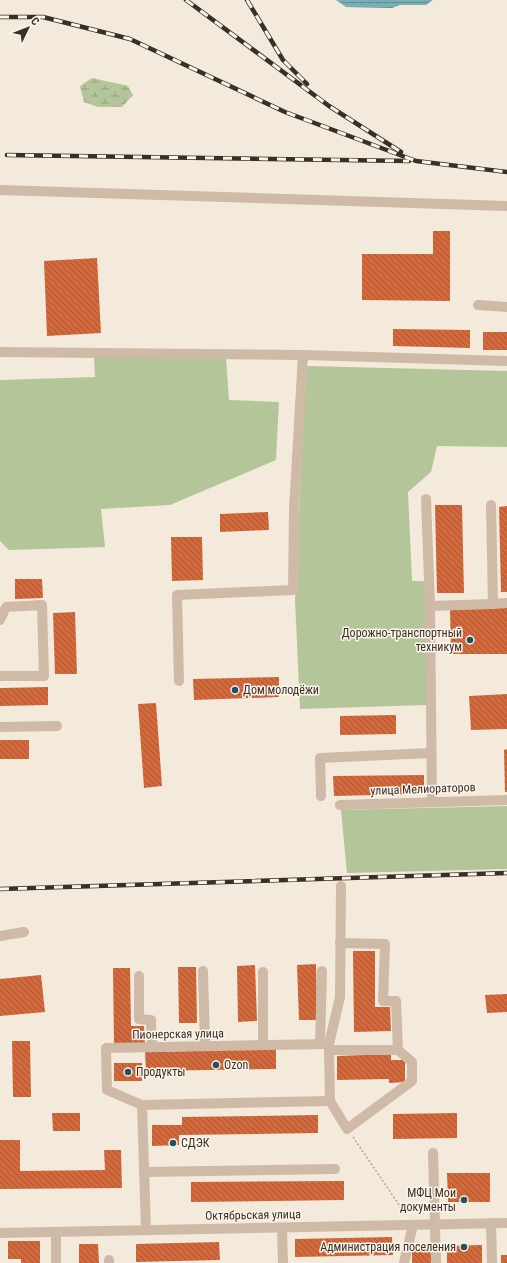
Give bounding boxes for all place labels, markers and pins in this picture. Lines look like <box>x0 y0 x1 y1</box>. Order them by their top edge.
place label: Дорожно-транспортный техникум <box>342 626 462 654</box>
marker: Дорожно-транспортный техникум <box>465 635 475 645</box>
place label: Дом молодёжи <box>243 683 319 697</box>
marker: Дом молодёжи <box>230 685 240 695</box>
place label: Ozon <box>224 1058 248 1072</box>
marker: Ozon <box>211 1060 221 1070</box>
place label: Продукты <box>136 1065 185 1079</box>
marker: Продукты <box>123 1067 133 1077</box>
place label: СДЭК <box>181 1136 210 1150</box>
marker: СДЭК <box>168 1138 178 1148</box>
place label: МФЦ Мои документы <box>400 1186 456 1214</box>
marker: МФЦ Мои документы <box>459 1195 469 1205</box>
place label: Администрация поселения <box>320 1240 456 1254</box>
marker: Администрация поселения <box>459 1242 469 1252</box>

